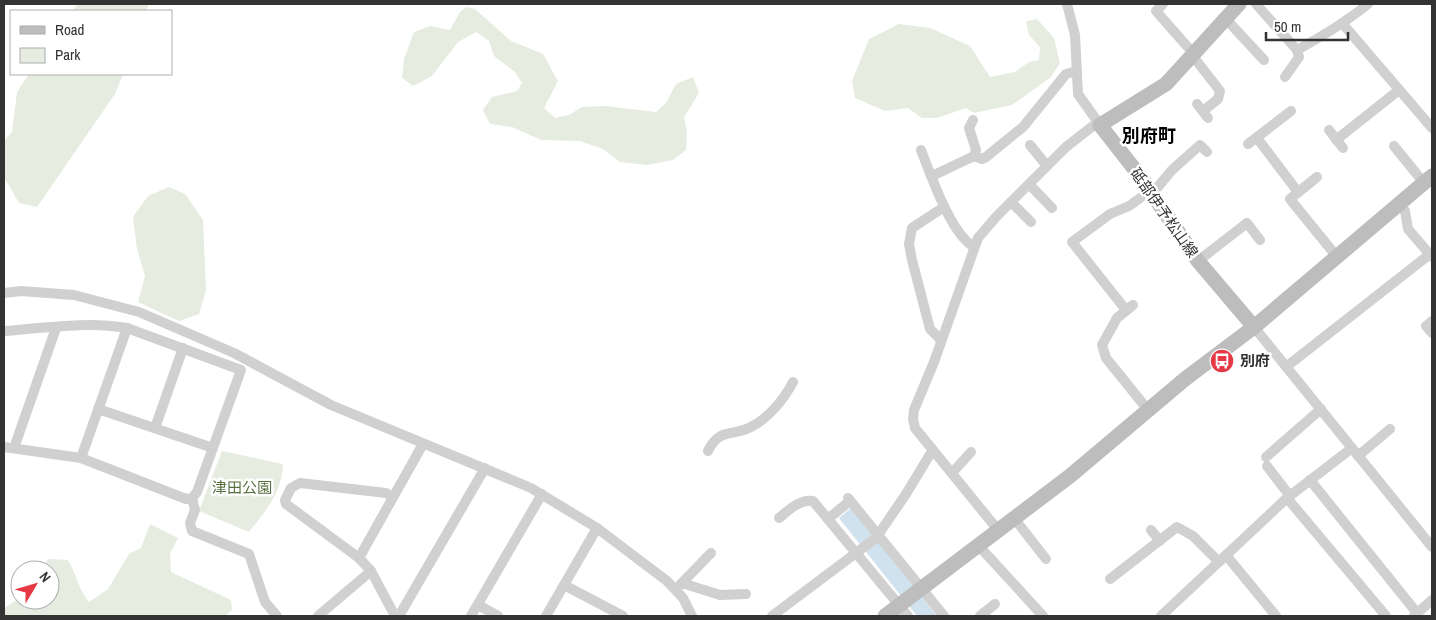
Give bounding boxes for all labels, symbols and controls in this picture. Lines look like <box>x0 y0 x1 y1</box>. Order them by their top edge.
legend <box>10 10 172 75</box>
scale bar <box>1266 10 1348 42</box>
text: 50 m <box>1274 16 1301 37</box>
text: Road <box>55 19 84 40</box>
text: Park <box>55 44 81 65</box>
district label: 別府町 <box>1122 123 1176 148</box>
street label: 砥部伊予松山線 <box>1126 164 1203 262</box>
bus stop icon: 別府 <box>1209 348 1235 374</box>
place label: 別府 <box>1240 350 1270 371</box>
park label: 津田公園 <box>212 477 272 498</box>
north arrow <box>10 560 60 610</box>
text: N <box>36 568 55 586</box>

